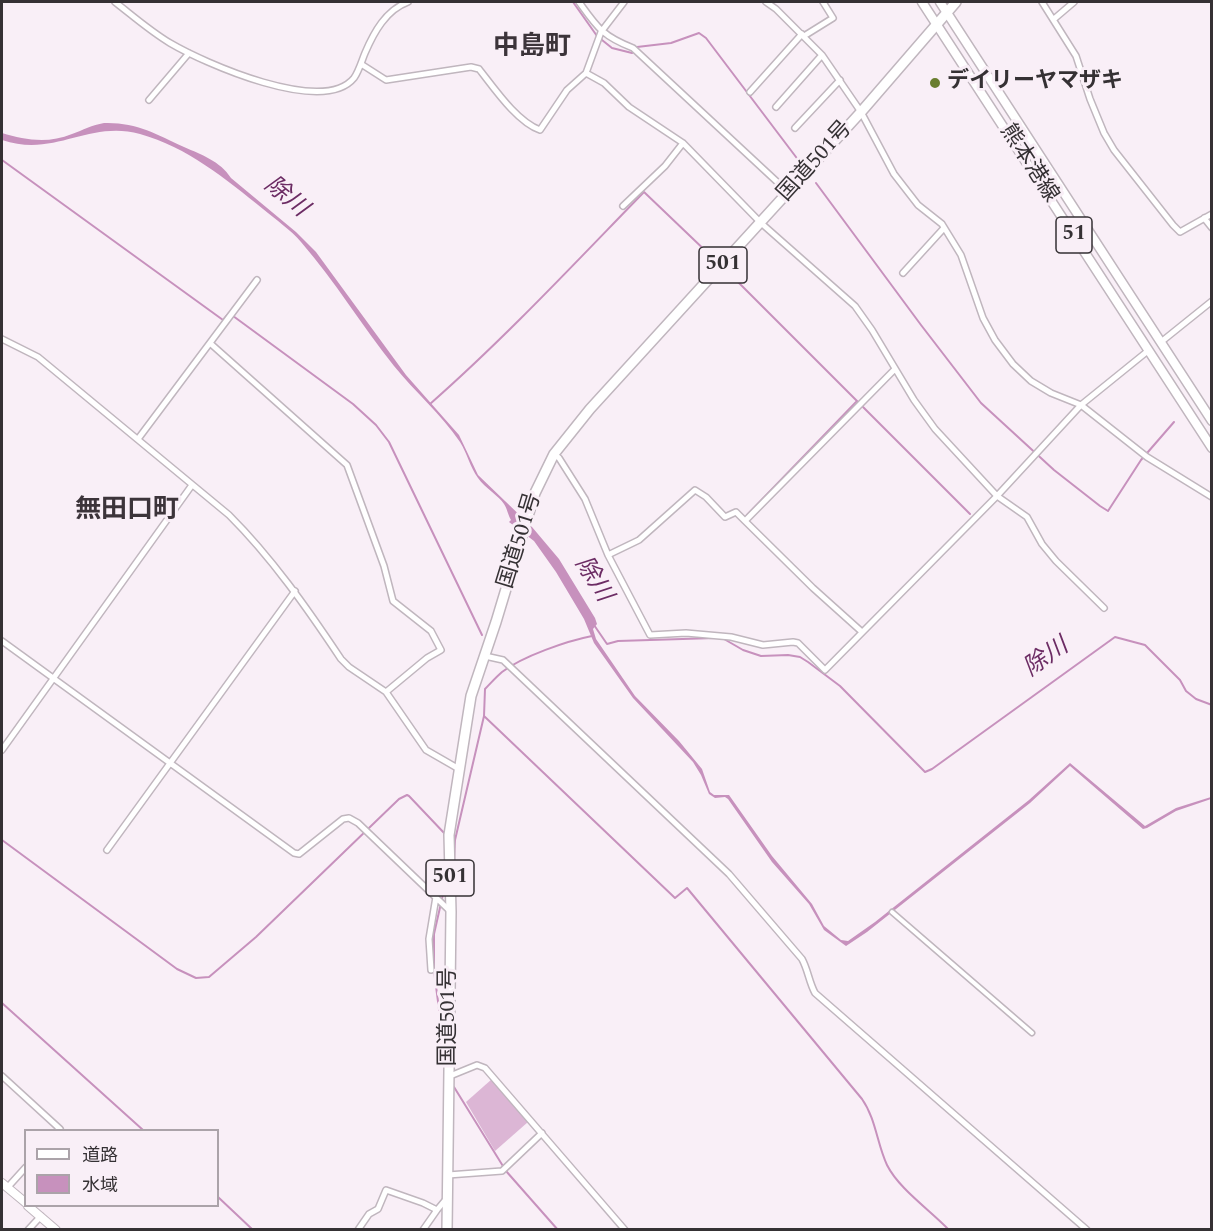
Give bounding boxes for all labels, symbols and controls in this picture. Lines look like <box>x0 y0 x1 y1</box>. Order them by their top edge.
district label: 中島町 <box>493 33 571 65</box>
place label: デイリーヤマザキ <box>947 70 1123 96</box>
marker: デイリーヤマザキ <box>928 76 942 90</box>
street label: 国道501号 <box>773 116 859 208</box>
street label: 熊本港線 <box>993 120 1063 208</box>
water label: 除川 <box>257 172 313 224</box>
road number: 51 <box>1056 217 1092 253</box>
road number: 501 <box>699 247 747 283</box>
street label: 国道501号 <box>494 490 548 592</box>
district label: 無田口町 <box>75 496 179 528</box>
water label: 除川 <box>567 552 617 608</box>
water label: 除川 <box>1019 633 1075 685</box>
road number: 501 <box>426 860 474 896</box>
street label: 国道501号 <box>437 968 463 1066</box>
legend <box>24 1129 219 1207</box>
text: 道路 <box>82 1142 118 1169</box>
text: 水域 <box>82 1172 118 1199</box>

